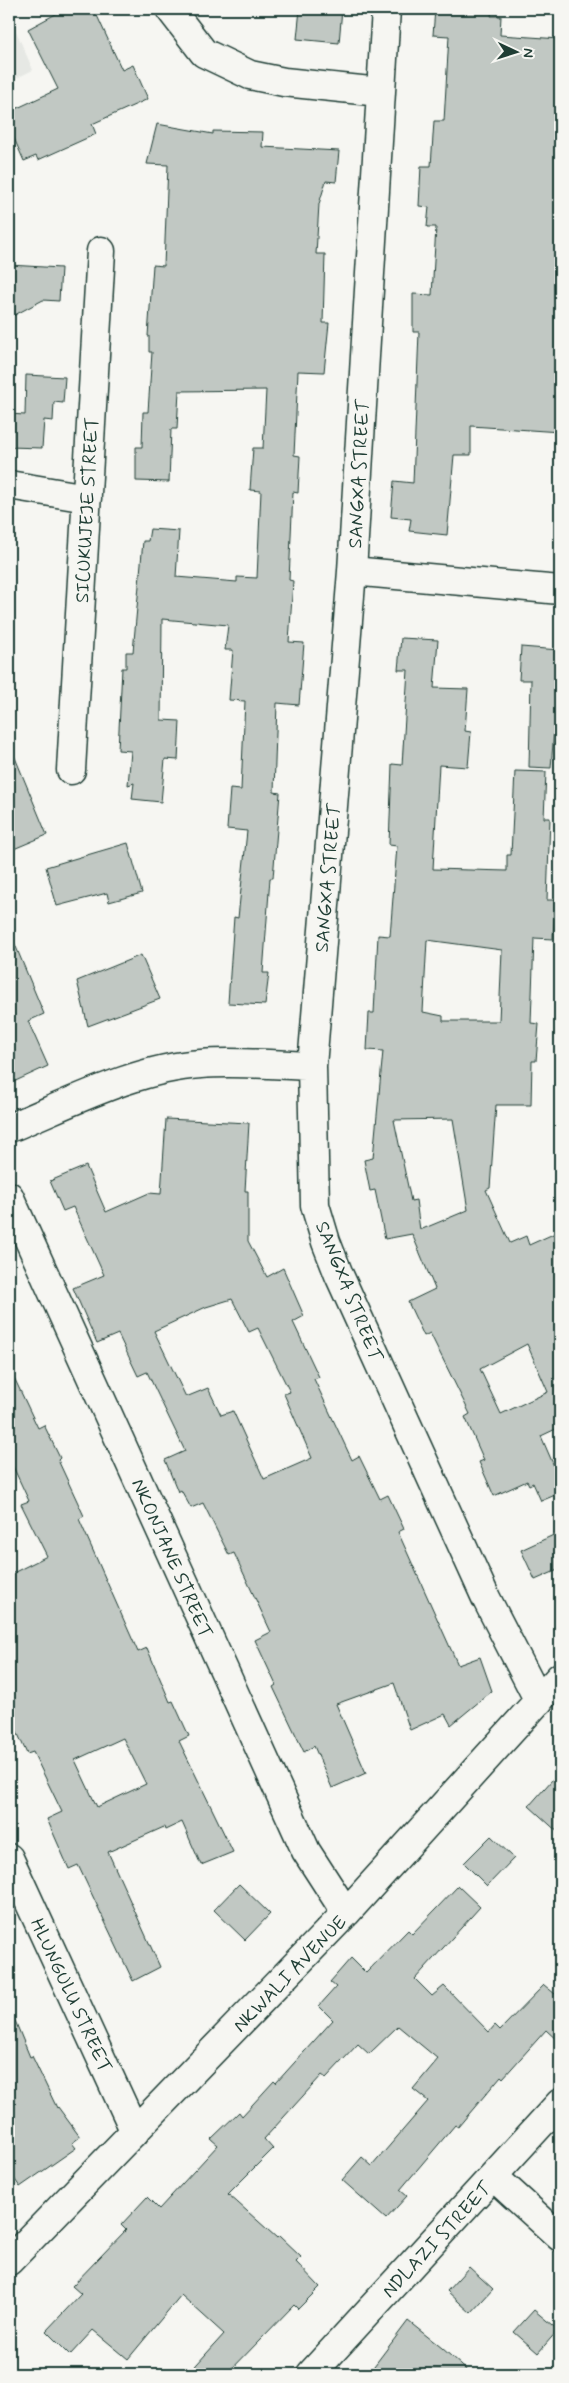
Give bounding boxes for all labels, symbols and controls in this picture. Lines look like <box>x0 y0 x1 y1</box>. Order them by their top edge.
north arrow <box>492 28 542 78</box>
text: N <box>519 48 537 58</box>
street label: SANGXA STREET <box>343 398 376 549</box>
street label: SICUKUJEJE STREET <box>70 417 105 604</box>
street label: SANGXA STREET <box>310 802 348 953</box>
street label: SANGXA STREET <box>309 1218 389 1366</box>
street label: NKONJANE STREET <box>125 1475 218 1642</box>
street label: NKWALI AVENUE <box>228 1910 352 2038</box>
street label: HLUNGULU STREET <box>24 1914 117 2077</box>
street label: NDLAZI STREET <box>377 2176 498 2303</box>

